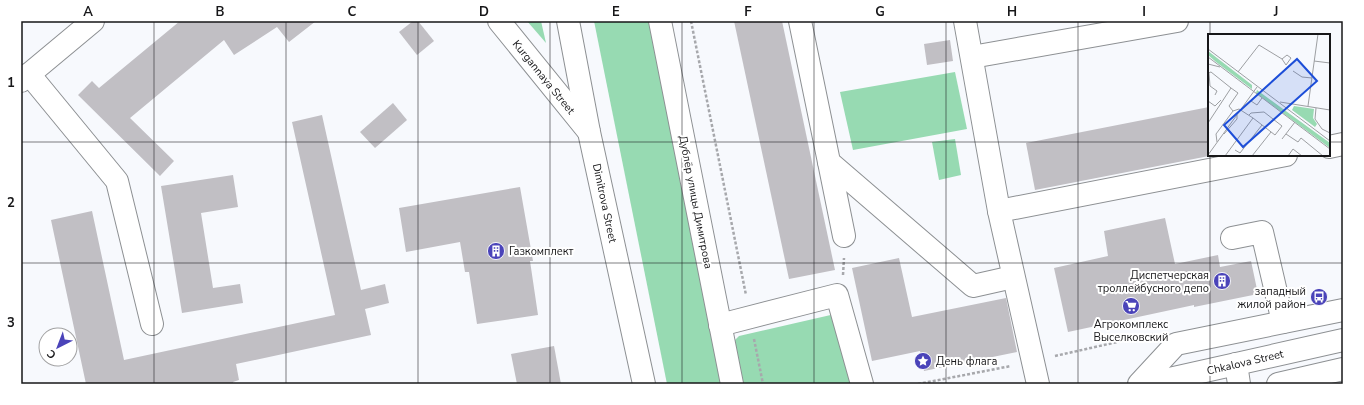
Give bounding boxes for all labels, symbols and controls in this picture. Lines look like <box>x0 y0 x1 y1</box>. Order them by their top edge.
text: A <box>83 3 93 21</box>
text: B <box>216 3 225 21</box>
text: C <box>348 3 357 21</box>
text: D <box>479 3 489 21</box>
text: E <box>612 3 620 21</box>
text: F <box>744 3 752 21</box>
text: G <box>875 3 885 21</box>
text: H <box>1007 3 1017 21</box>
text: I <box>1142 3 1146 21</box>
text: J <box>1273 3 1278 21</box>
inset map <box>1208 34 1330 156</box>
street label: Kurgannaya Street <box>509 37 578 118</box>
text: 1 <box>7 74 15 92</box>
street label: Дублёр улицы Димитрова <box>675 134 716 270</box>
street label: Dimitrova Street <box>589 162 620 244</box>
text: 2 <box>7 194 15 212</box>
building icon: Газкомплект <box>486 241 506 261</box>
place label: Газкомплект <box>509 244 574 259</box>
place label: Диспетчерская троллейбусного депо <box>1098 268 1209 296</box>
building icon: Диспетчерская троллейбусного депо <box>1212 271 1232 291</box>
place label: западный жилой район <box>1238 284 1306 312</box>
bus stop icon: западный жилой район <box>1309 287 1329 307</box>
supermarket icon: Агрокомплекс Выселковский <box>1121 296 1141 316</box>
text: 3 <box>7 314 15 332</box>
place label: Агрокомплекс Выселковский <box>1094 317 1168 345</box>
north arrow <box>38 327 78 367</box>
text: С <box>43 346 59 362</box>
street label: Chkalova Street <box>1205 346 1285 379</box>
place icon: День флага <box>913 351 933 371</box>
place label: День флага <box>936 354 997 369</box>

